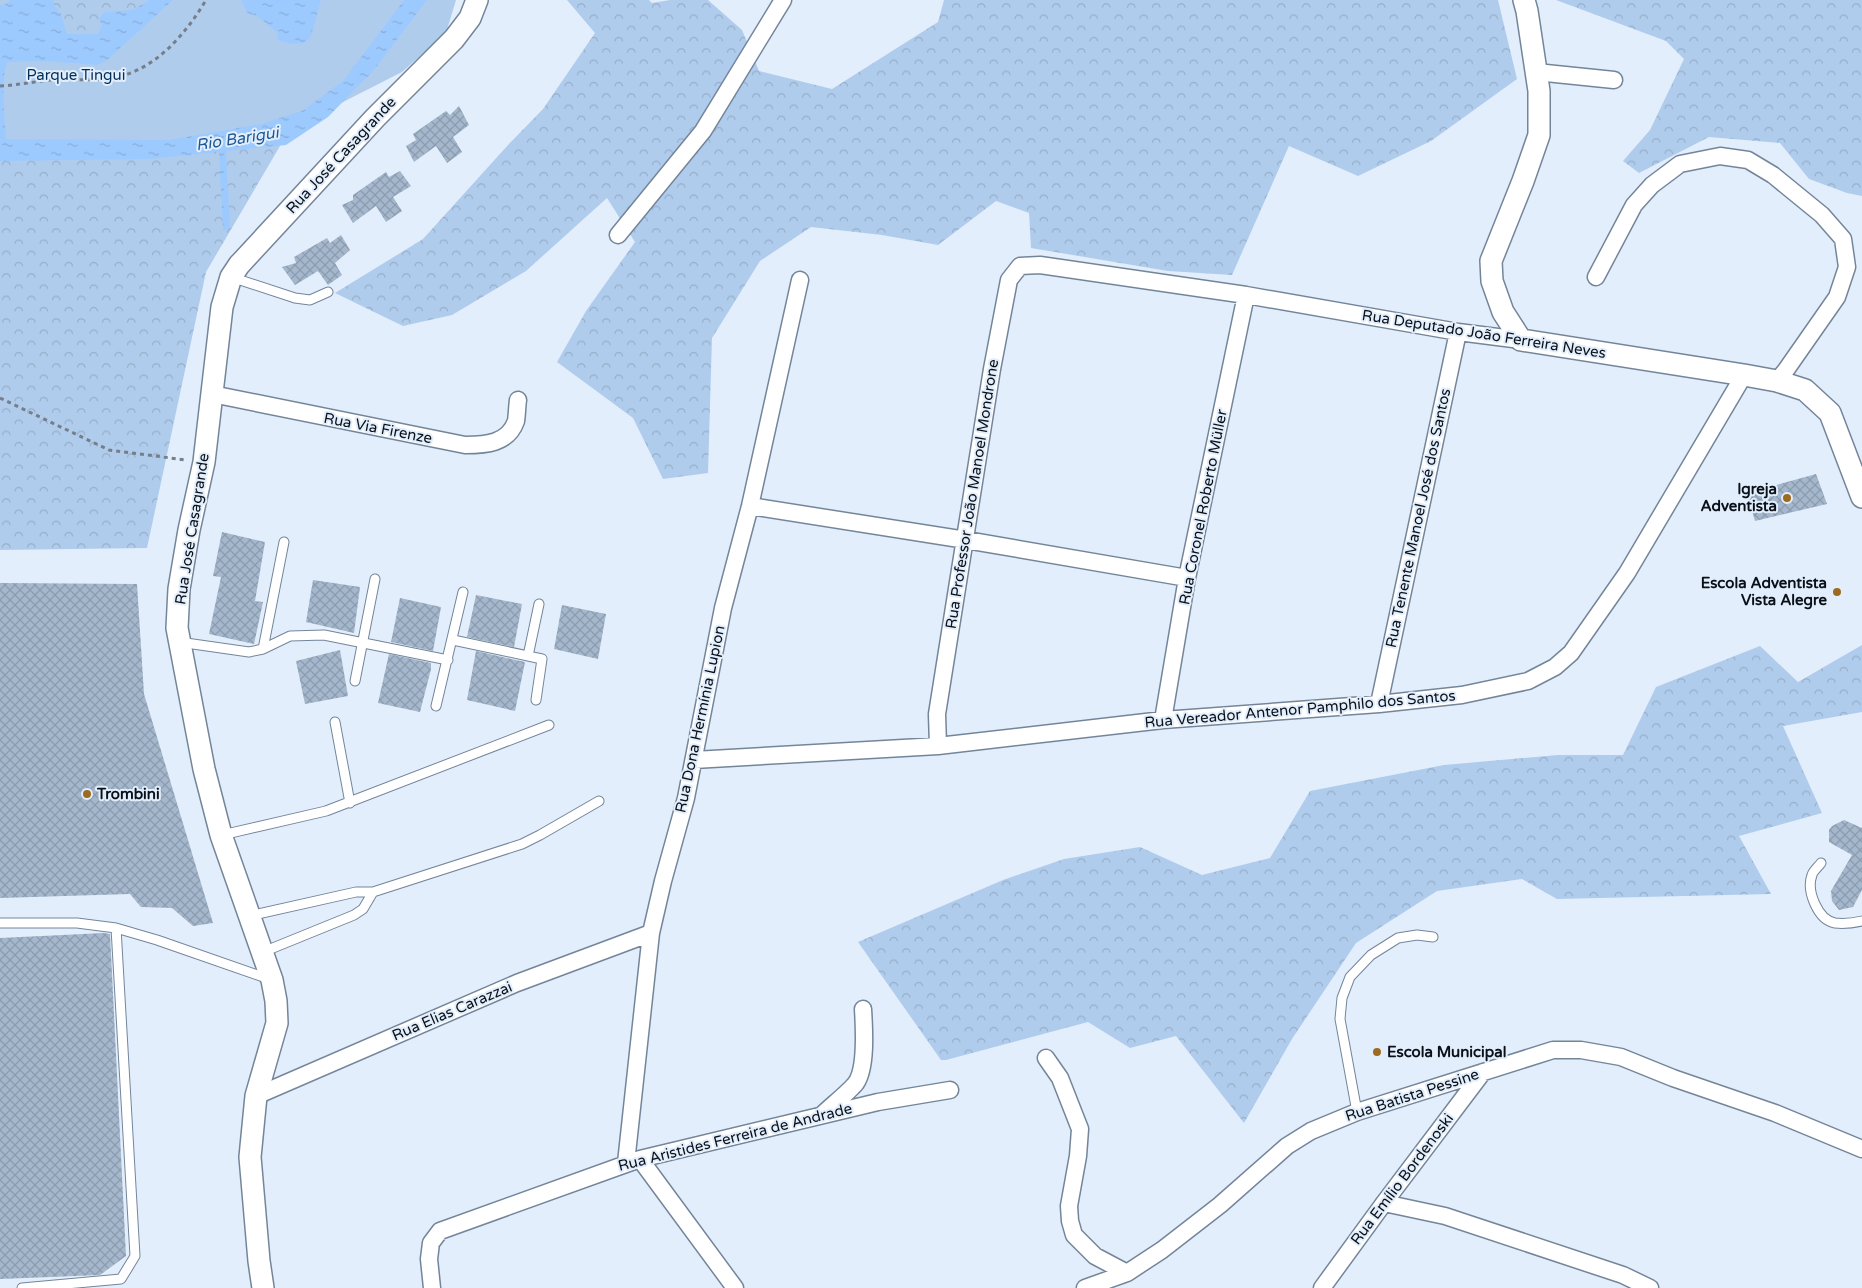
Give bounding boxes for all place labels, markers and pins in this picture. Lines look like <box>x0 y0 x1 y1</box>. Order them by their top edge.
place label: Igreja Adventista <box>1700 480 1777 515</box>
marker: Igreja Adventista <box>1781 492 1793 504</box>
place label: Escola Adventista Vista Alegre <box>1701 574 1828 610</box>
marker: Escola Adventista Vista Alegre <box>1831 586 1843 598</box>
place label: Trombini <box>96 785 160 803</box>
marker: Trombini <box>81 788 93 800</box>
place label: Escola Municipal <box>1387 1043 1506 1062</box>
marker: Escola Municipal <box>1371 1046 1383 1058</box>

